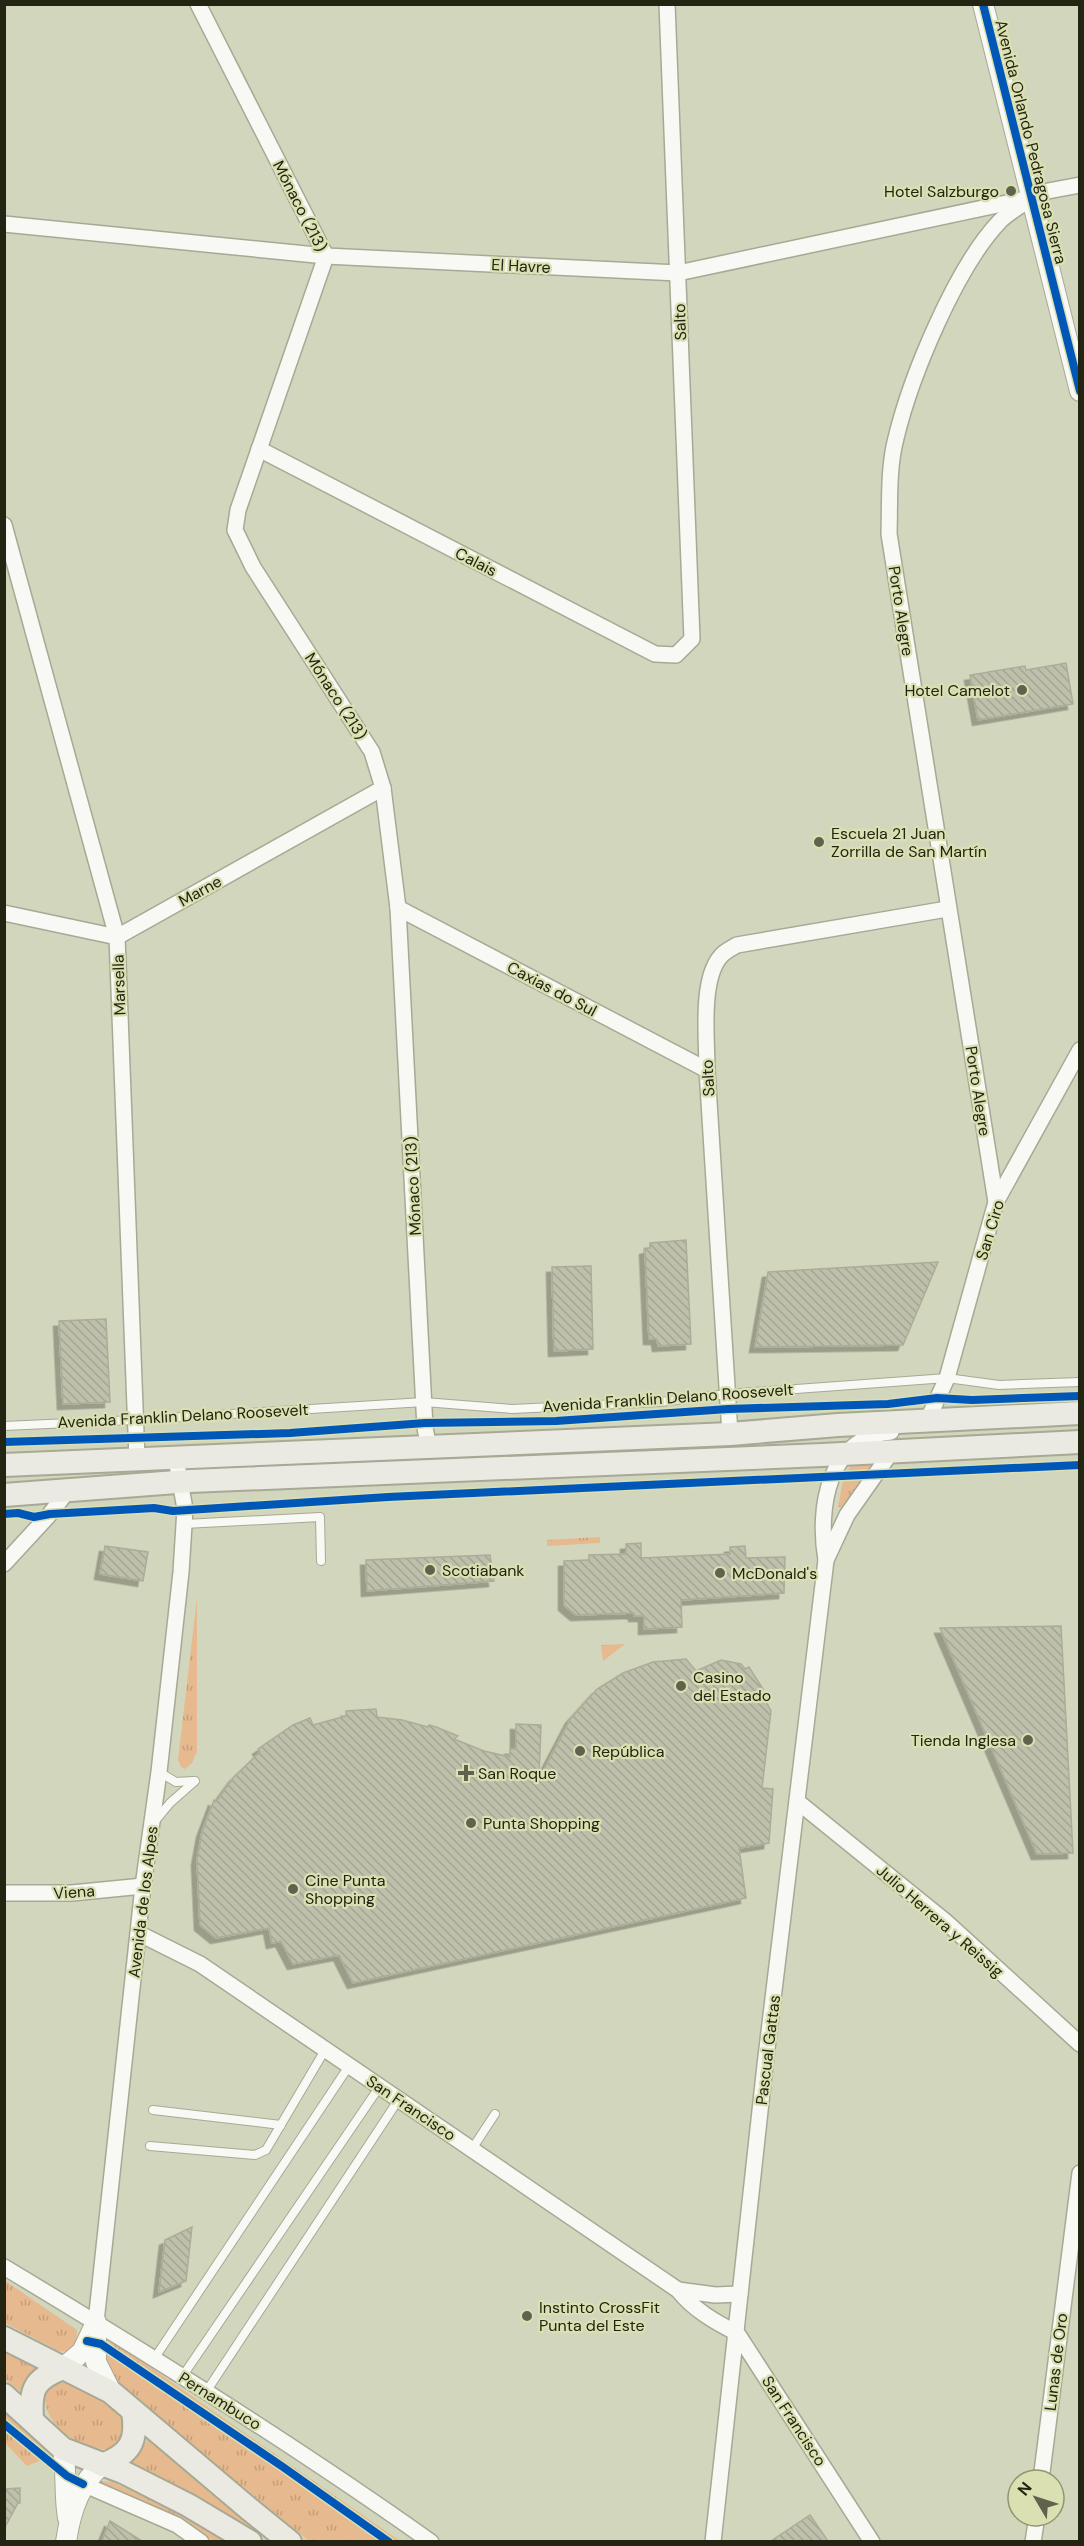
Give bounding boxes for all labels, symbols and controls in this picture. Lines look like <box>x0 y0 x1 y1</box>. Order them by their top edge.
street label: Avenida Orlando Pedragosa Sierra <box>990 18 1072 266</box>
street label: Mónaco (213) <box>268 157 332 255</box>
place label: Hotel Salzburgo <box>884 181 999 202</box>
marker: Hotel Salzburgo <box>1004 184 1018 198</box>
street label: El Havre <box>491 254 551 278</box>
street label: Salto <box>669 303 691 341</box>
street label: Calais <box>451 543 501 581</box>
street label: Porto Alegre <box>884 564 918 658</box>
street label: Mónaco (213) <box>300 649 372 743</box>
place label: Hotel Camelot <box>904 680 1010 701</box>
marker: Hotel Camelot <box>1015 683 1029 697</box>
place label: Escuela 21 Juan Zorrilla de San Martín <box>831 823 987 862</box>
marker: Escuela 21 Juan Zorrilla de San Martín <box>812 835 826 849</box>
street label: Marne <box>175 871 225 911</box>
street label: Marsella <box>107 954 131 1016</box>
street label: Caxias do Sul <box>503 957 601 1021</box>
street label: Porto Alegre <box>961 1044 995 1138</box>
street label: Salto <box>697 1059 719 1097</box>
street label: Mónaco (213) <box>400 1136 426 1236</box>
street label: San Ciro <box>971 1197 1009 1263</box>
street label: Avenida Franklin Delano Roosevelt <box>542 1379 794 1417</box>
street label: Avenida Franklin Delano Roosevelt <box>57 1399 309 1433</box>
place label: Scotiabank <box>442 1560 524 1581</box>
marker: Scotiabank <box>423 1563 437 1577</box>
place label: McDonald's <box>732 1563 817 1584</box>
marker: McDonald's <box>713 1566 727 1580</box>
place label: Casino del Estado <box>693 1667 771 1706</box>
marker: Casino del Estado <box>674 1679 688 1693</box>
place label: Tienda Inglesa <box>911 1730 1016 1751</box>
marker: Tienda Inglesa <box>1021 1733 1035 1747</box>
place label: República <box>592 1741 665 1762</box>
marker: República <box>573 1744 587 1758</box>
place label: San Roque <box>478 1763 556 1784</box>
marker: San Roque <box>459 1766 473 1780</box>
place label: Punta Shopping <box>483 1813 600 1834</box>
marker: Punta Shopping <box>464 1816 478 1830</box>
street label: Avenida de los Alpes <box>123 1825 163 1979</box>
street label: Julio Herrera y Reissig <box>872 1860 1008 1982</box>
place label: Cine Punta Shopping <box>305 1870 385 1909</box>
street label: Viena <box>53 1880 95 1904</box>
marker: Cine Punta Shopping <box>286 1882 300 1896</box>
street label: Pascual Gattas <box>751 1994 785 2106</box>
street label: San Francisco <box>362 2070 460 2146</box>
place label: Instinto CrossFit Punta del Este <box>539 2297 660 2336</box>
marker: Instinto CrossFit Punta del Este <box>520 2309 534 2323</box>
street label: Lunas de Oro <box>1040 2312 1072 2412</box>
street label: Pernambuco <box>175 2367 265 2435</box>
street label: San Francisco <box>757 2372 831 2470</box>
north arrow <box>1006 2468 1066 2528</box>
text: N <box>1013 2478 1037 2500</box>

